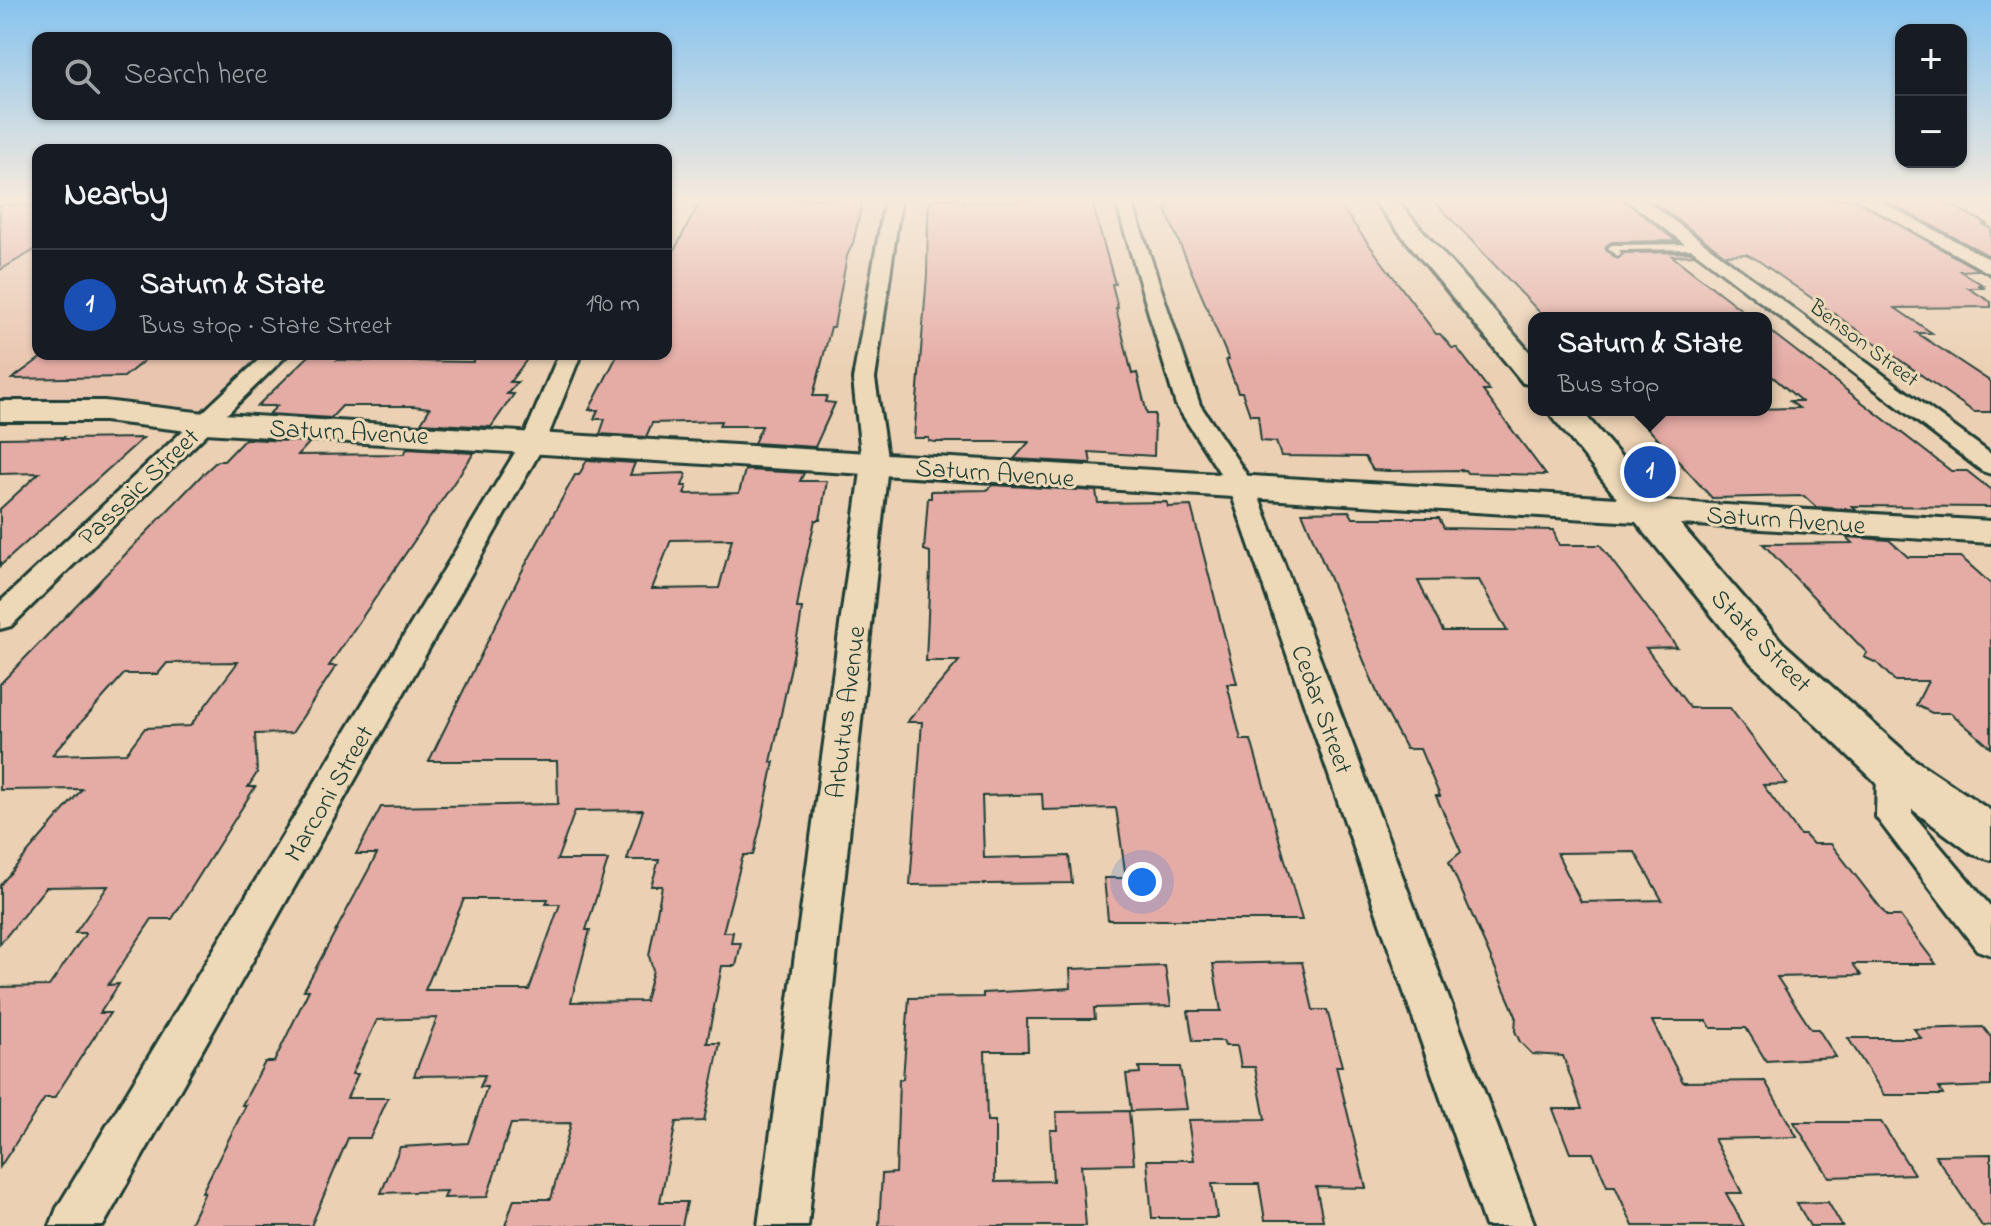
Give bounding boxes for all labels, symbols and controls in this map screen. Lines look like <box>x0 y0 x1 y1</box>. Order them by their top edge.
map controls <box>1895 24 1967 168</box>
button: + <box>1895 24 1967 96</box>
search box <box>32 32 672 120</box>
icon: search <box>60 54 104 98</box>
text: Search here <box>124 54 268 98</box>
button: − <box>1895 96 1967 168</box>
text: Nearby <box>64 171 168 221</box>
text: Saturn & State <box>140 264 324 308</box>
text: 1 <box>86 286 94 324</box>
text: 190 m <box>586 286 640 324</box>
street label: Benson Street <box>1801 292 1925 397</box>
text: Bus stop · State Street <box>140 308 392 346</box>
popup <box>1528 312 1772 416</box>
text: Saturn & State <box>1558 323 1742 367</box>
text: Bus stop <box>1558 367 1659 405</box>
street label: Saturn Avenue <box>268 411 430 457</box>
street label: Passaic Street <box>71 420 210 556</box>
pin: 1 <box>1624 442 1676 502</box>
street label: Saturn Avenue <box>914 450 1076 500</box>
street label: Saturn Avenue <box>1705 497 1867 547</box>
street label: State Street <box>1700 581 1819 703</box>
street label: Arbutus Avenue <box>819 624 877 801</box>
street label: Cedar Street <box>1279 640 1361 780</box>
street label: Marconi Street <box>276 719 385 870</box>
your location <box>1122 862 1162 902</box>

